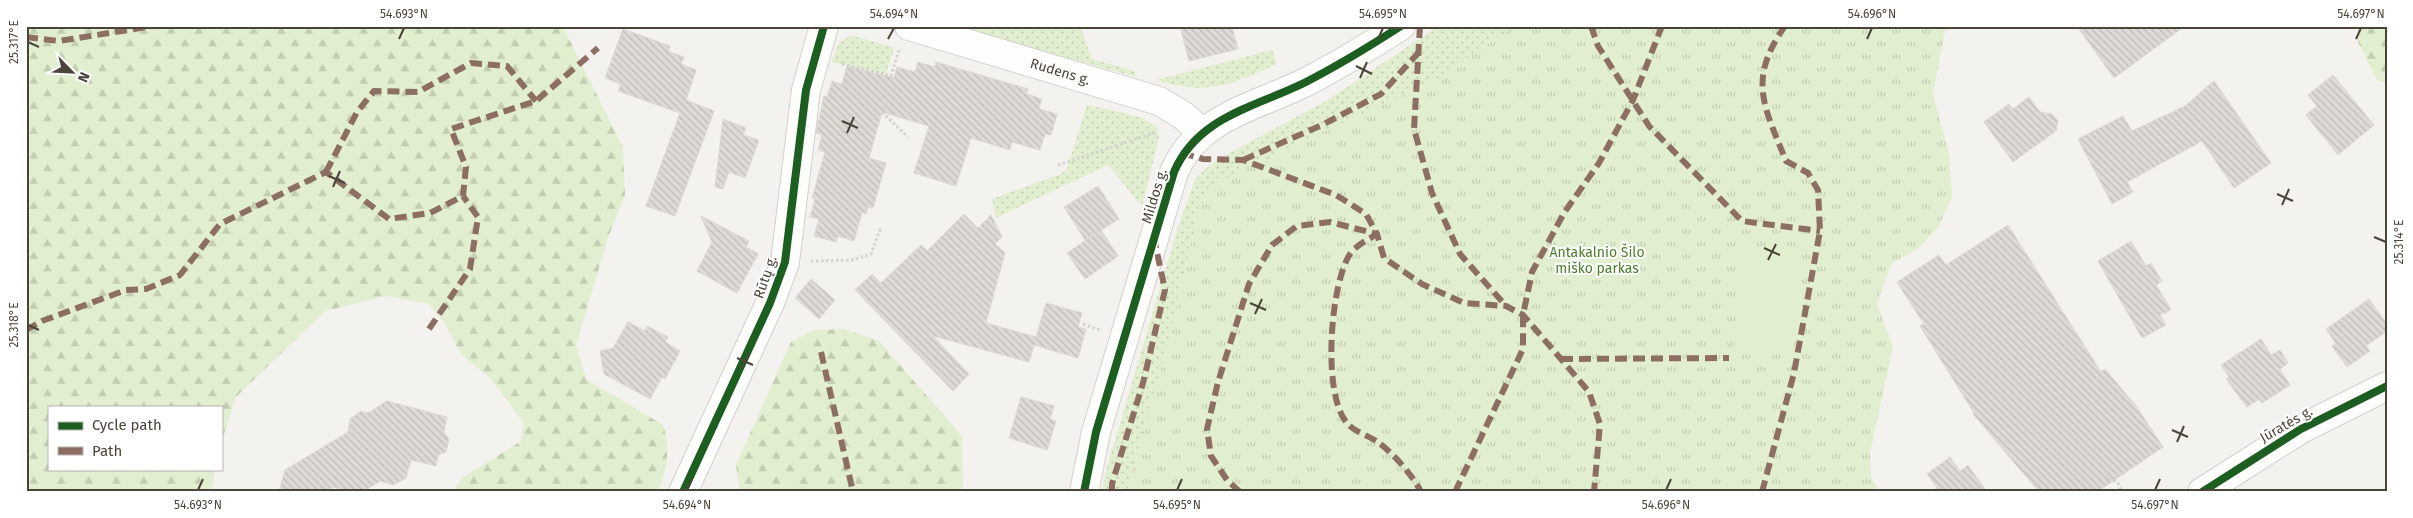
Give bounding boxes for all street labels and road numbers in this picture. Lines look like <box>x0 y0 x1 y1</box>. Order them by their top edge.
street label: Rudens g. <box>1028 55 1092 89</box>
street label: Mildos g. <box>1138 167 1171 226</box>
street label: Rūtų g. <box>750 254 781 301</box>
street label: Jūratės g. <box>2257 402 2316 446</box>

